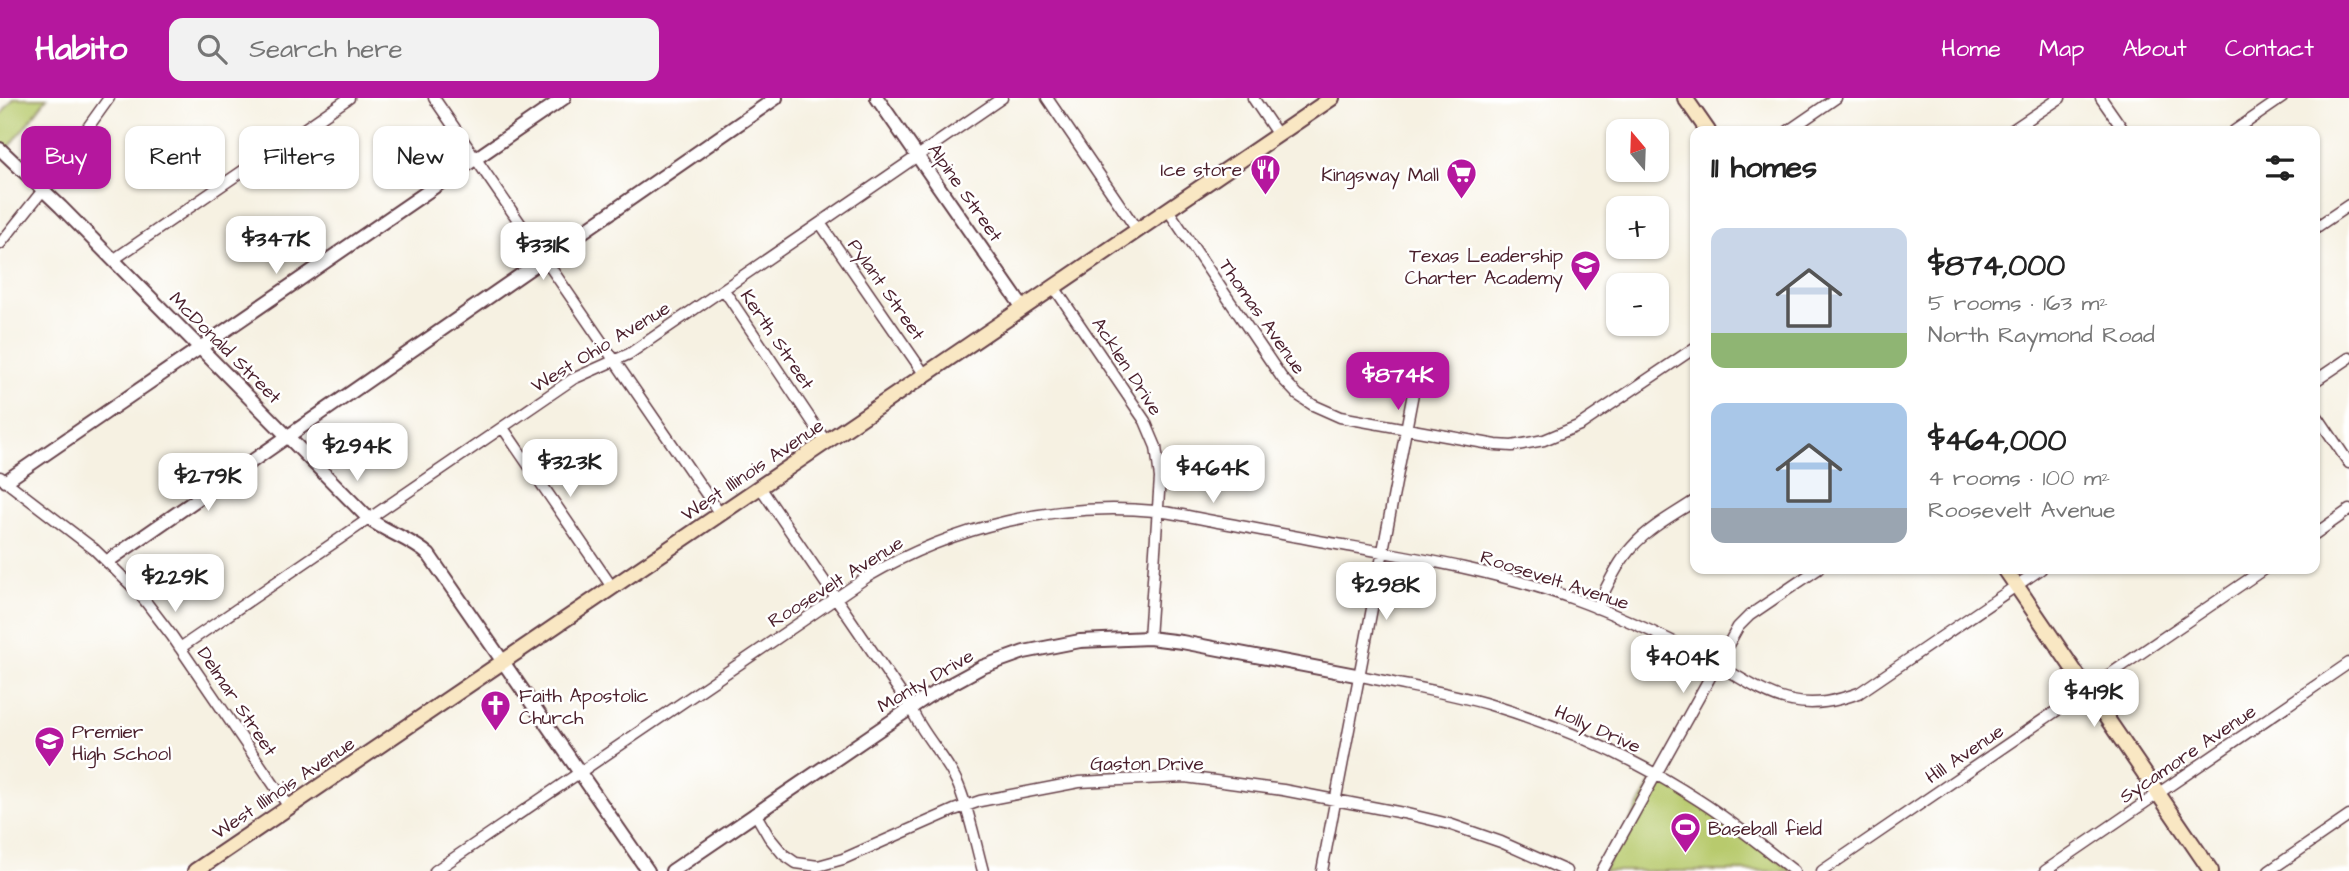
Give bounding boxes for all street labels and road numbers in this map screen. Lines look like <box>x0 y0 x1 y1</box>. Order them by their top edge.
street label: Alpine Street <box>921 138 1009 248</box>
street label: Pylant Street <box>840 234 931 347</box>
street label: Thomas Avenue <box>1212 254 1312 380</box>
street label: Kerth Street <box>733 284 820 396</box>
street label: McDonald Street <box>163 286 287 410</box>
street label: West Ohio Avenue <box>526 295 675 400</box>
street label: Acklen Drive <box>1085 312 1169 421</box>
street label: West Illinois Avenue <box>676 412 829 528</box>
street label: Roosevelt Avenue <box>763 530 909 635</box>
street label: Roosevelt Avenue <box>1477 544 1632 617</box>
street label: Delmar Street <box>190 642 284 762</box>
street label: Monty Drive <box>872 643 980 721</box>
street label: Holly Drive <box>1549 698 1645 761</box>
street label: Sycamore Avenue <box>2114 698 2262 811</box>
street label: Hill Avenue <box>1920 718 2010 791</box>
street label: West Illinois Avenue <box>207 730 360 846</box>
street label: Gaston Drive <box>1090 751 1204 778</box>

